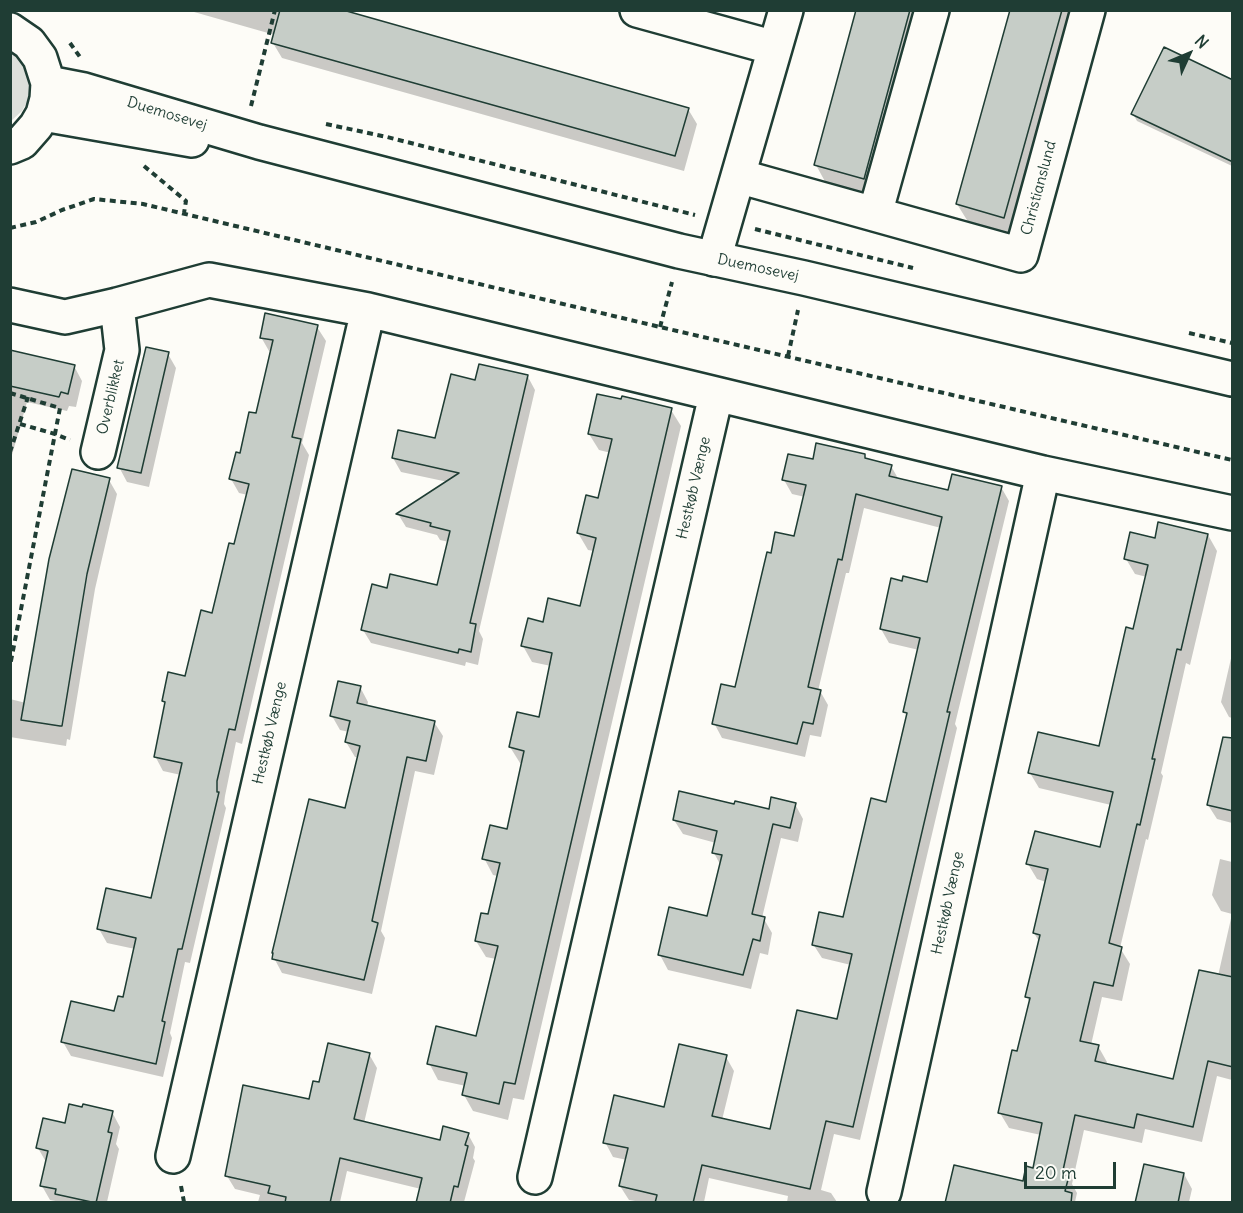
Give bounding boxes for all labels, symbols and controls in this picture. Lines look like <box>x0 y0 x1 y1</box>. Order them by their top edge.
north arrow <box>1159 24 1219 84</box>
text: N <box>1191 31 1213 52</box>
street label: Duemosevej <box>125 93 209 135</box>
street label: Christianslund <box>1018 139 1060 237</box>
street label: Duemosevej <box>716 251 800 285</box>
street label: Overblikket <box>94 358 128 436</box>
street label: Hestkøb Vænge <box>673 435 715 541</box>
street label: Hestkøb Vænge <box>249 680 291 786</box>
street label: Hestkøb Vænge <box>928 850 968 956</box>
scale bar <box>1027 1150 1118 1188</box>
text: 20 m <box>1035 1161 1077 1184</box>

